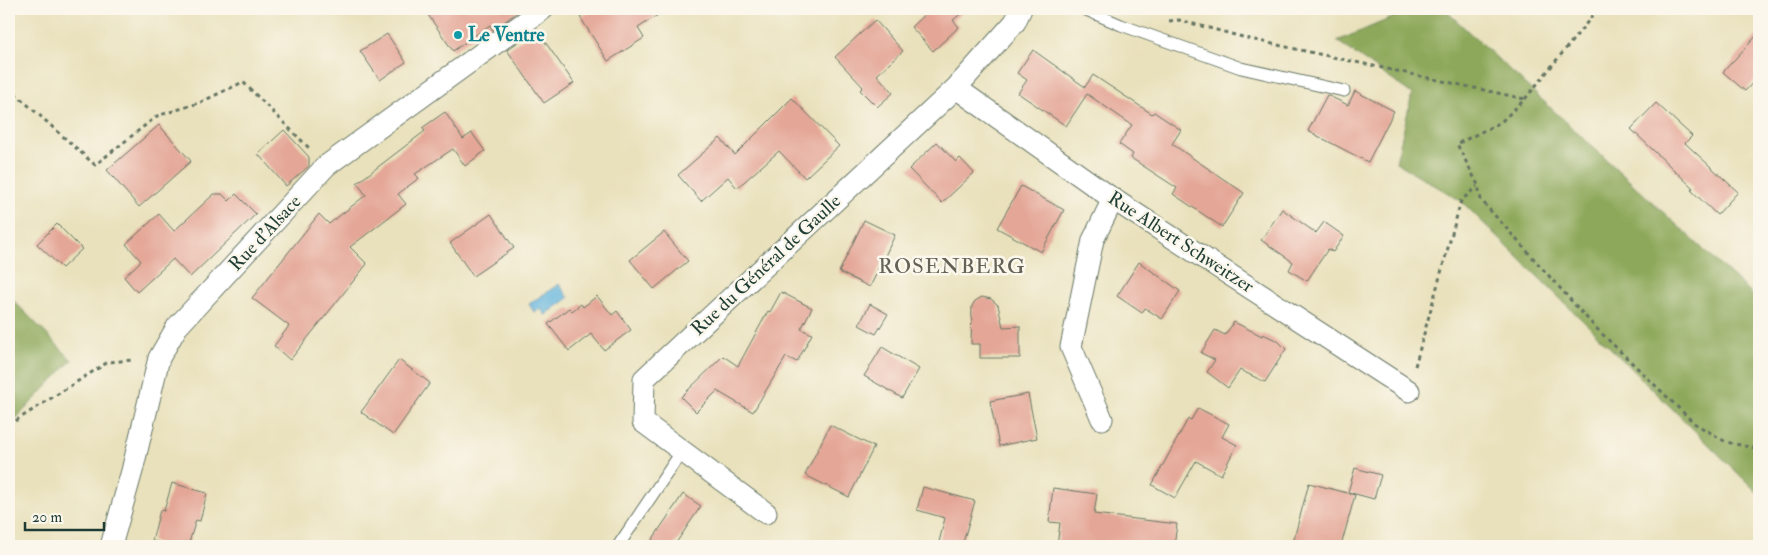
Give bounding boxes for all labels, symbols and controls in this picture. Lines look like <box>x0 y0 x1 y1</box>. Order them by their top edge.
place label: Le Ventre <box>468 23 544 47</box>
marker: Le Ventre <box>452 29 464 41</box>
street label: Rue Albert Schweitzer <box>1103 186 1259 298</box>
street label: Rue du Général de Gaulle <box>686 189 846 341</box>
street label: Rue d'Alsace <box>224 190 306 276</box>
district label: ROSENBERG <box>878 253 1026 280</box>
scale bar <box>25 500 104 532</box>
text: 20 m <box>32 508 62 527</box>

